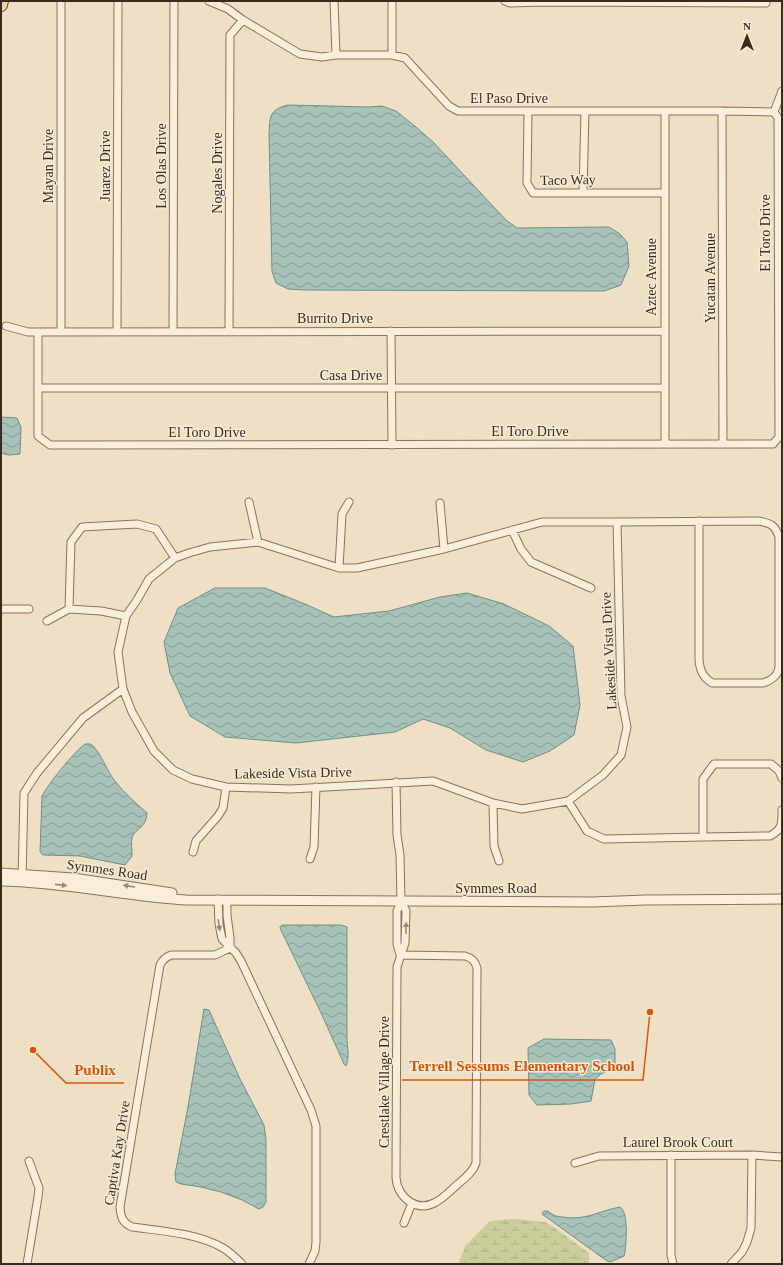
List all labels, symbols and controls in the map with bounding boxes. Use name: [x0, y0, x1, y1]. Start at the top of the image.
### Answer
north arrow: [727, 16, 767, 56]
text: N: [743, 20, 751, 32]
street label: El Paso Drive: [470, 91, 548, 106]
street label: Los Olas Drive: [154, 123, 169, 209]
street label: Mayan Drive: [41, 129, 56, 203]
street label: Juarez Drive: [98, 130, 113, 202]
street label: Nogales Drive: [210, 132, 225, 214]
street label: Taco Way: [540, 172, 596, 188]
street label: El Toro Drive: [758, 194, 773, 272]
street label: Yucatan Avenue: [703, 233, 718, 323]
street label: Aztec Avenue: [644, 238, 659, 316]
street label: Burrito Drive: [297, 311, 373, 326]
street label: Casa Drive: [320, 368, 382, 383]
street label: El Toro Drive: [491, 424, 569, 439]
street label: El Toro Drive: [168, 425, 246, 440]
street label: Lakeside Vista Drive: [598, 592, 620, 710]
street label: Lakeside Vista Drive: [234, 764, 352, 782]
street label: Symmes Road: [66, 857, 148, 883]
street label: Symmes Road: [455, 881, 537, 896]
one-way arrow: [55, 882, 67, 889]
one-way arrow: [123, 883, 135, 889]
one-way arrow: [216, 919, 222, 931]
one-way arrow: [402, 922, 409, 934]
street label: Crestlake Village Drive: [377, 1016, 392, 1148]
callout: Terrell Sessums Elementary School: [402, 1053, 643, 1080]
callout: Publix: [66, 1056, 124, 1083]
text: Terrell Sessums Elementary School: [409, 1058, 635, 1074]
text: Publix: [74, 1062, 116, 1078]
street label: Captiva Kay Drive: [101, 1100, 133, 1206]
street label: Laurel Brook Court: [623, 1135, 733, 1150]

